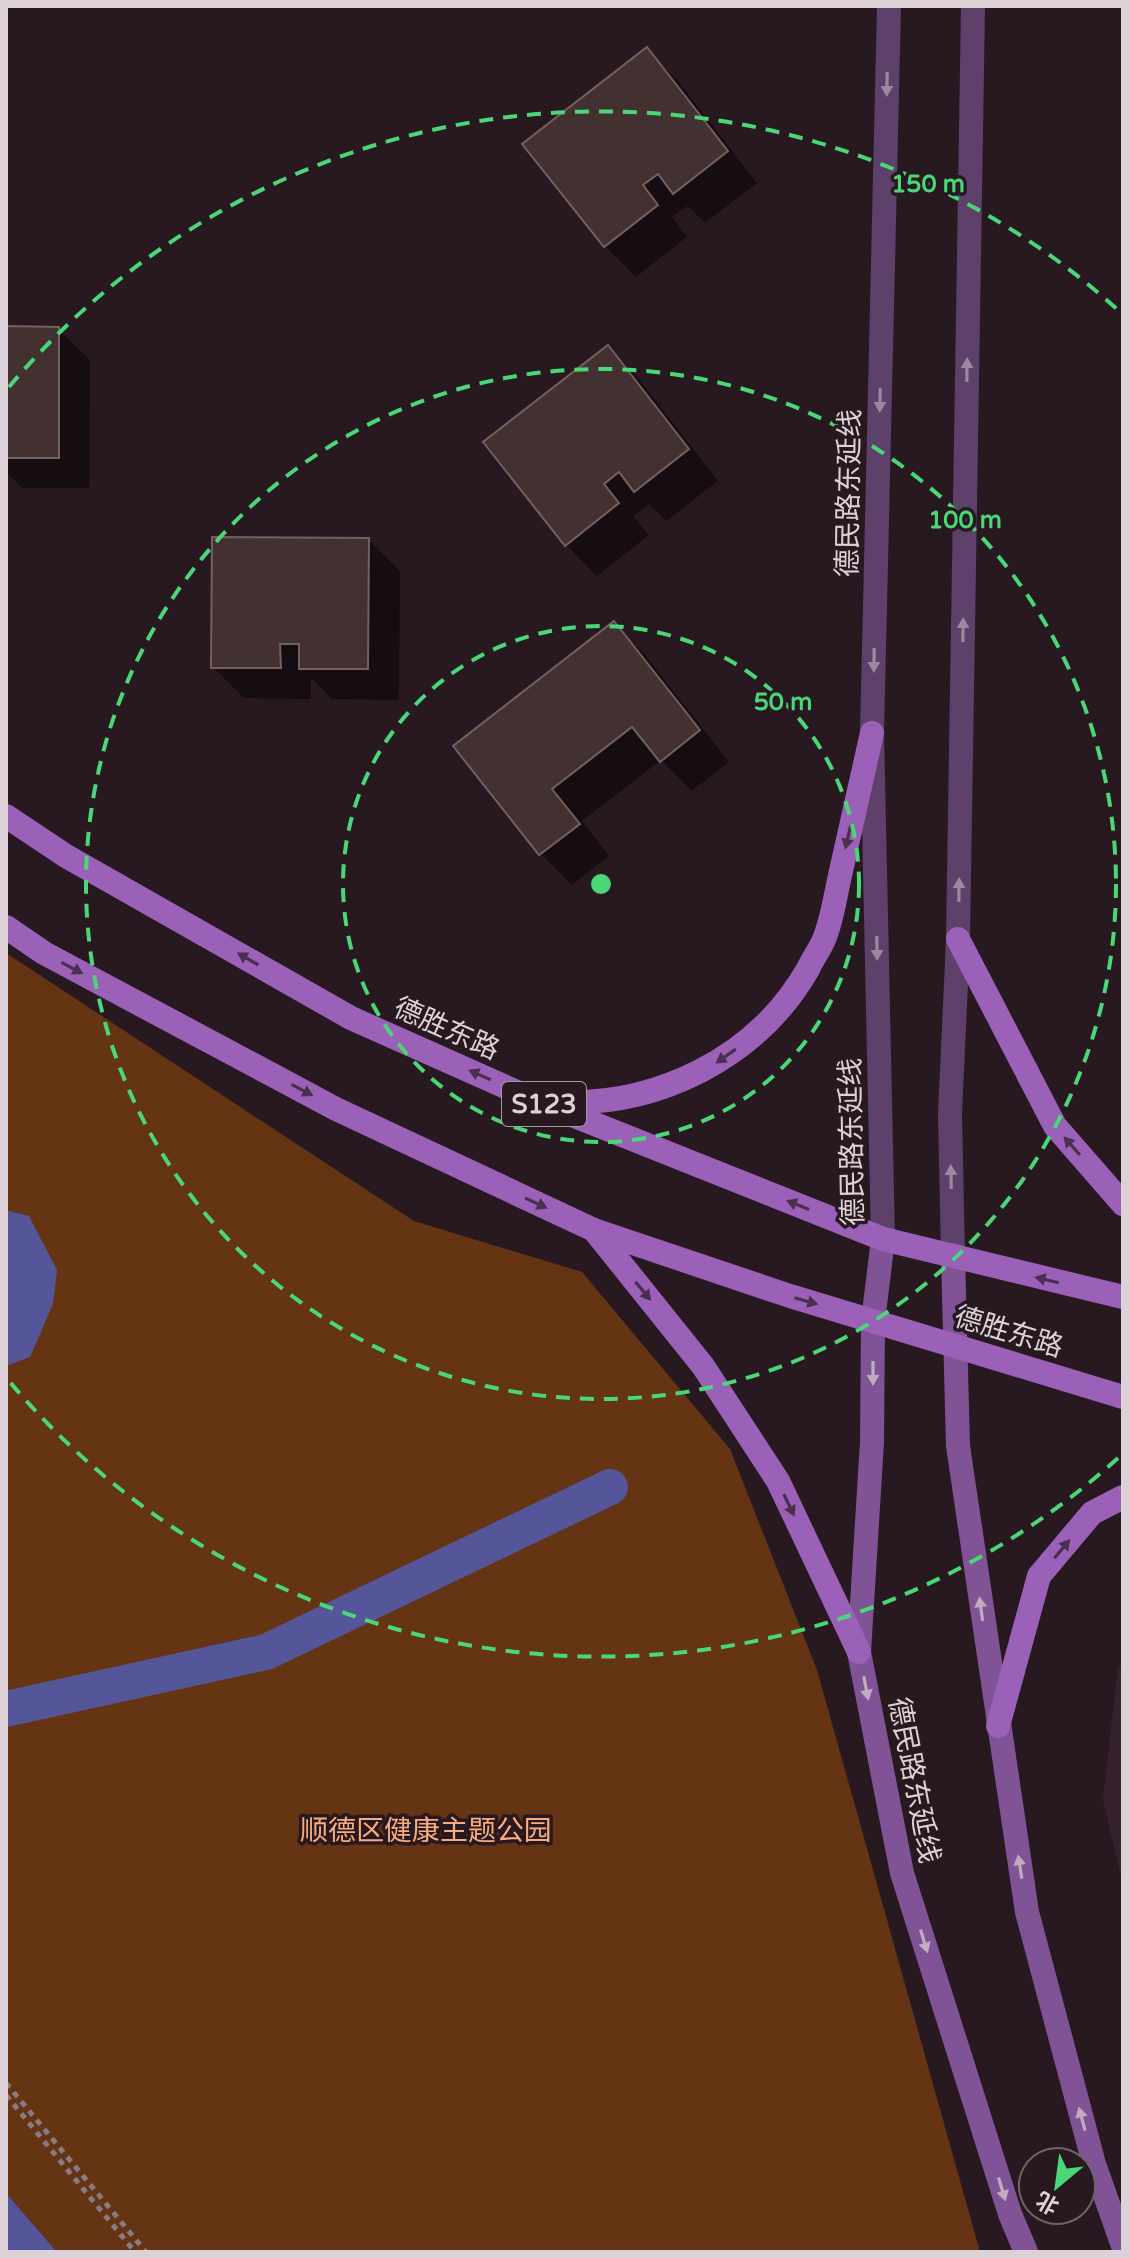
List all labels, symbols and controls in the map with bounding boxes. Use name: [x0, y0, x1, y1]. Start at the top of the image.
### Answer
one-way arrow: [881, 72, 894, 97]
text: 150 m: [891, 170, 965, 199]
one-way arrow: [961, 357, 974, 382]
one-way arrow: [874, 388, 886, 413]
street label: 德民路东延线: [831, 409, 867, 577]
text: 100 m: [928, 506, 1002, 535]
one-way arrow: [957, 617, 969, 642]
one-way arrow: [868, 648, 880, 673]
text: 50 m: [754, 688, 812, 717]
one-way arrow: [842, 824, 854, 849]
centre of rings: [587, 870, 615, 898]
one-way arrow: [953, 877, 965, 902]
one-way arrow: [871, 936, 883, 961]
one-way arrow: [237, 952, 259, 966]
one-way arrow: [61, 961, 84, 974]
street label: 德胜东路: [389, 991, 505, 1067]
one-way arrow: [715, 1048, 736, 1063]
street label: 德民路东延线: [834, 1058, 870, 1226]
one-way arrow: [468, 1069, 492, 1082]
road number: S123: [502, 1082, 586, 1126]
one-way arrow: [290, 1084, 313, 1097]
one-way arrow: [1064, 1136, 1081, 1156]
one-way arrow: [945, 1164, 957, 1189]
one-way arrow: [524, 1196, 548, 1210]
one-way arrow: [786, 1198, 810, 1211]
one-way arrow: [1034, 1273, 1059, 1286]
one-way arrow: [634, 1281, 651, 1301]
one-way arrow: [795, 1295, 819, 1308]
street label: 德胜东路: [950, 1299, 1067, 1365]
one-way arrow: [866, 1361, 879, 1386]
one-way arrow: [782, 1493, 796, 1517]
one-way arrow: [1053, 1540, 1070, 1560]
one-way arrow: [974, 1597, 987, 1622]
one-way arrow: [861, 1675, 873, 1700]
street label: 德民路东延线: [881, 1694, 947, 1866]
park label: 顺德区健康主题公园: [300, 1814, 552, 1848]
one-way arrow: [1013, 1854, 1026, 1879]
one-way arrow: [918, 1929, 931, 1953]
one-way arrow: [1076, 2106, 1088, 2131]
north arrow: [1017, 2146, 1097, 2226]
one-way arrow: [996, 2177, 1009, 2201]
text: 北: [1032, 2186, 1064, 2219]

